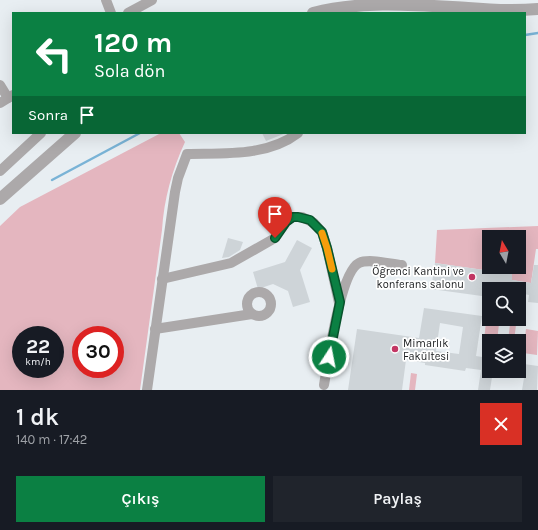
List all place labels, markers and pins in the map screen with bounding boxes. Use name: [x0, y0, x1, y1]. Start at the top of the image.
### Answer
pin: [258, 197, 292, 238]
place label: Öğrenci Kantini ve konferans salonu: [372, 264, 464, 291]
marker: Öğrenci Kantini ve konferans salonu: [467, 272, 477, 282]
place label: Mimarlık Fakültesi: [403, 337, 449, 363]
marker: Mimarlık Fakültesi: [390, 344, 400, 354]

